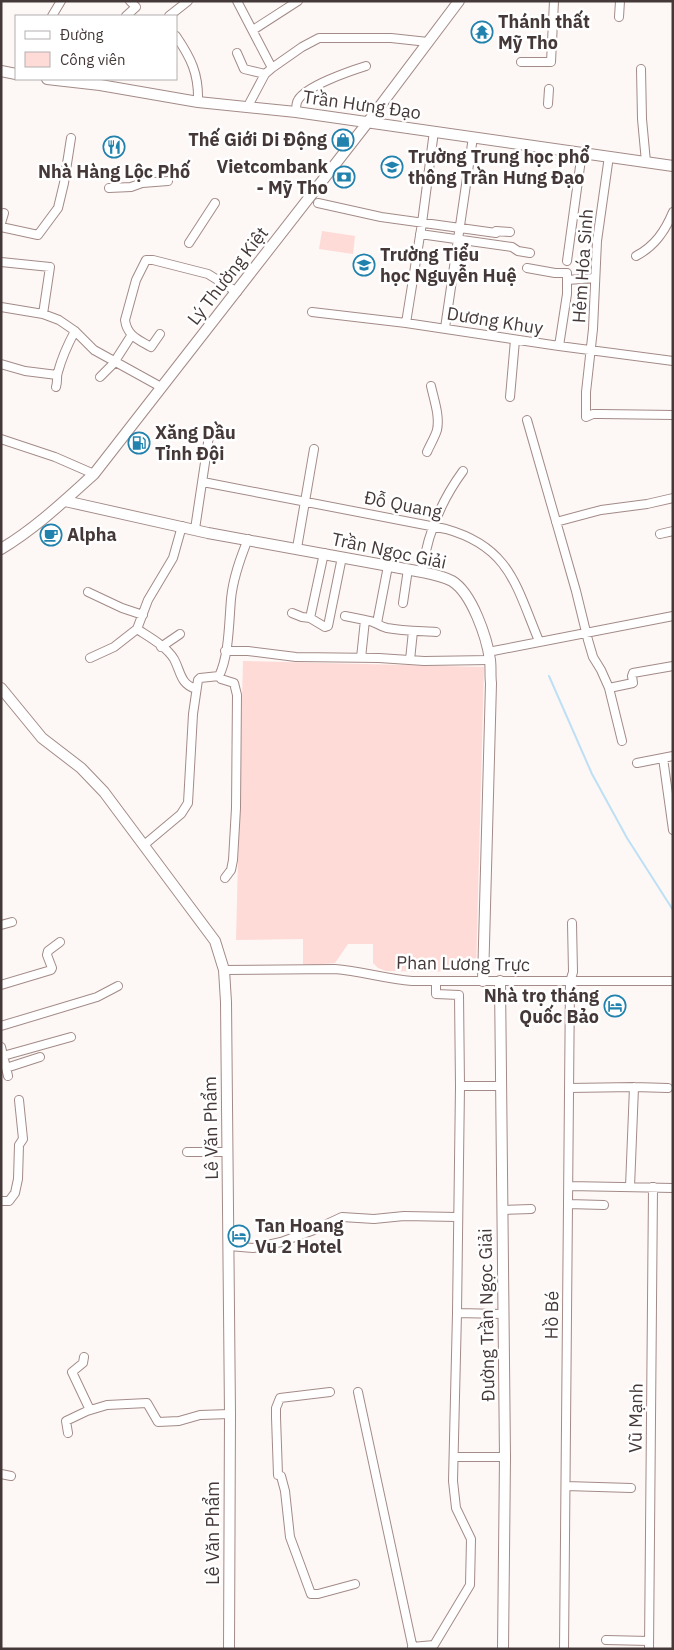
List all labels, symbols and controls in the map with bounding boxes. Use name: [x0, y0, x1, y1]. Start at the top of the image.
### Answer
place label: Thánh thất Mỹ Tho: [498, 10, 590, 54]
legend: [15, 15, 178, 80]
temple icon: Thánh thất Mỹ Tho: [470, 20, 494, 44]
text: Đường: [60, 25, 104, 44]
text: Công viên: [60, 50, 126, 69]
street label: Trần Hưng Đạo: [302, 85, 423, 124]
place label: Thế Giới Di Động: [188, 127, 327, 151]
shop icon: Thế Giới Di Động: [331, 128, 355, 152]
restaurant icon: Nhà Hàng Lộc Phố: [102, 135, 126, 159]
place label: Trường Trung học phổ thông Trần Hưng Đạo: [408, 145, 590, 189]
place label: Vietcombank - Mỹ Tho: [216, 155, 329, 199]
school or university icon: Trường Trung học phổ thông Trần Hưng Đạo: [380, 155, 404, 179]
place label: Nhà Hàng Lộc Phố: [38, 159, 191, 183]
bank icon: Vietcombank - Mỹ Tho: [332, 165, 356, 189]
street label: Hẻm Hóa Sinh: [567, 208, 598, 324]
street label: Lý Thường Kiệt: [182, 222, 273, 329]
place label: Trường Tiểu học Nguyễn Huệ: [380, 243, 517, 287]
school or university icon: Trường Tiểu học Nguyễn Huệ: [352, 253, 376, 277]
street label: Dương Khuy: [445, 302, 545, 339]
place label: Xăng Dầu Tỉnh Đội: [155, 421, 236, 465]
fuel station icon: Xăng Dầu Tỉnh Đội: [127, 431, 151, 455]
street label: Đỗ Quang: [362, 486, 444, 523]
cafe icon: Alpha: [39, 523, 63, 547]
place label: Alpha: [67, 523, 117, 546]
street label: Trần Ngọc Giải: [330, 527, 449, 574]
street label: Phan Lương Trực: [396, 951, 530, 976]
place label: Nhà trọ tháng Quốc Bảo: [484, 984, 599, 1028]
hotel icon: Nhà trọ tháng Quốc Bảo: [603, 994, 627, 1018]
street label: Lê Văn Phẩm: [198, 1076, 223, 1180]
place label: Tan Hoang Vu 2 Hotel: [255, 1214, 344, 1258]
hotel icon: Tan Hoang Vu 2 Hotel: [227, 1224, 251, 1248]
street label: Đường Trần Ngọc Giải: [473, 1228, 500, 1402]
street label: Hồ Bé: [540, 1290, 563, 1340]
street label: Vũ Mạnh: [623, 1383, 648, 1453]
street label: Lê Văn Phẩm: [201, 1481, 224, 1585]

